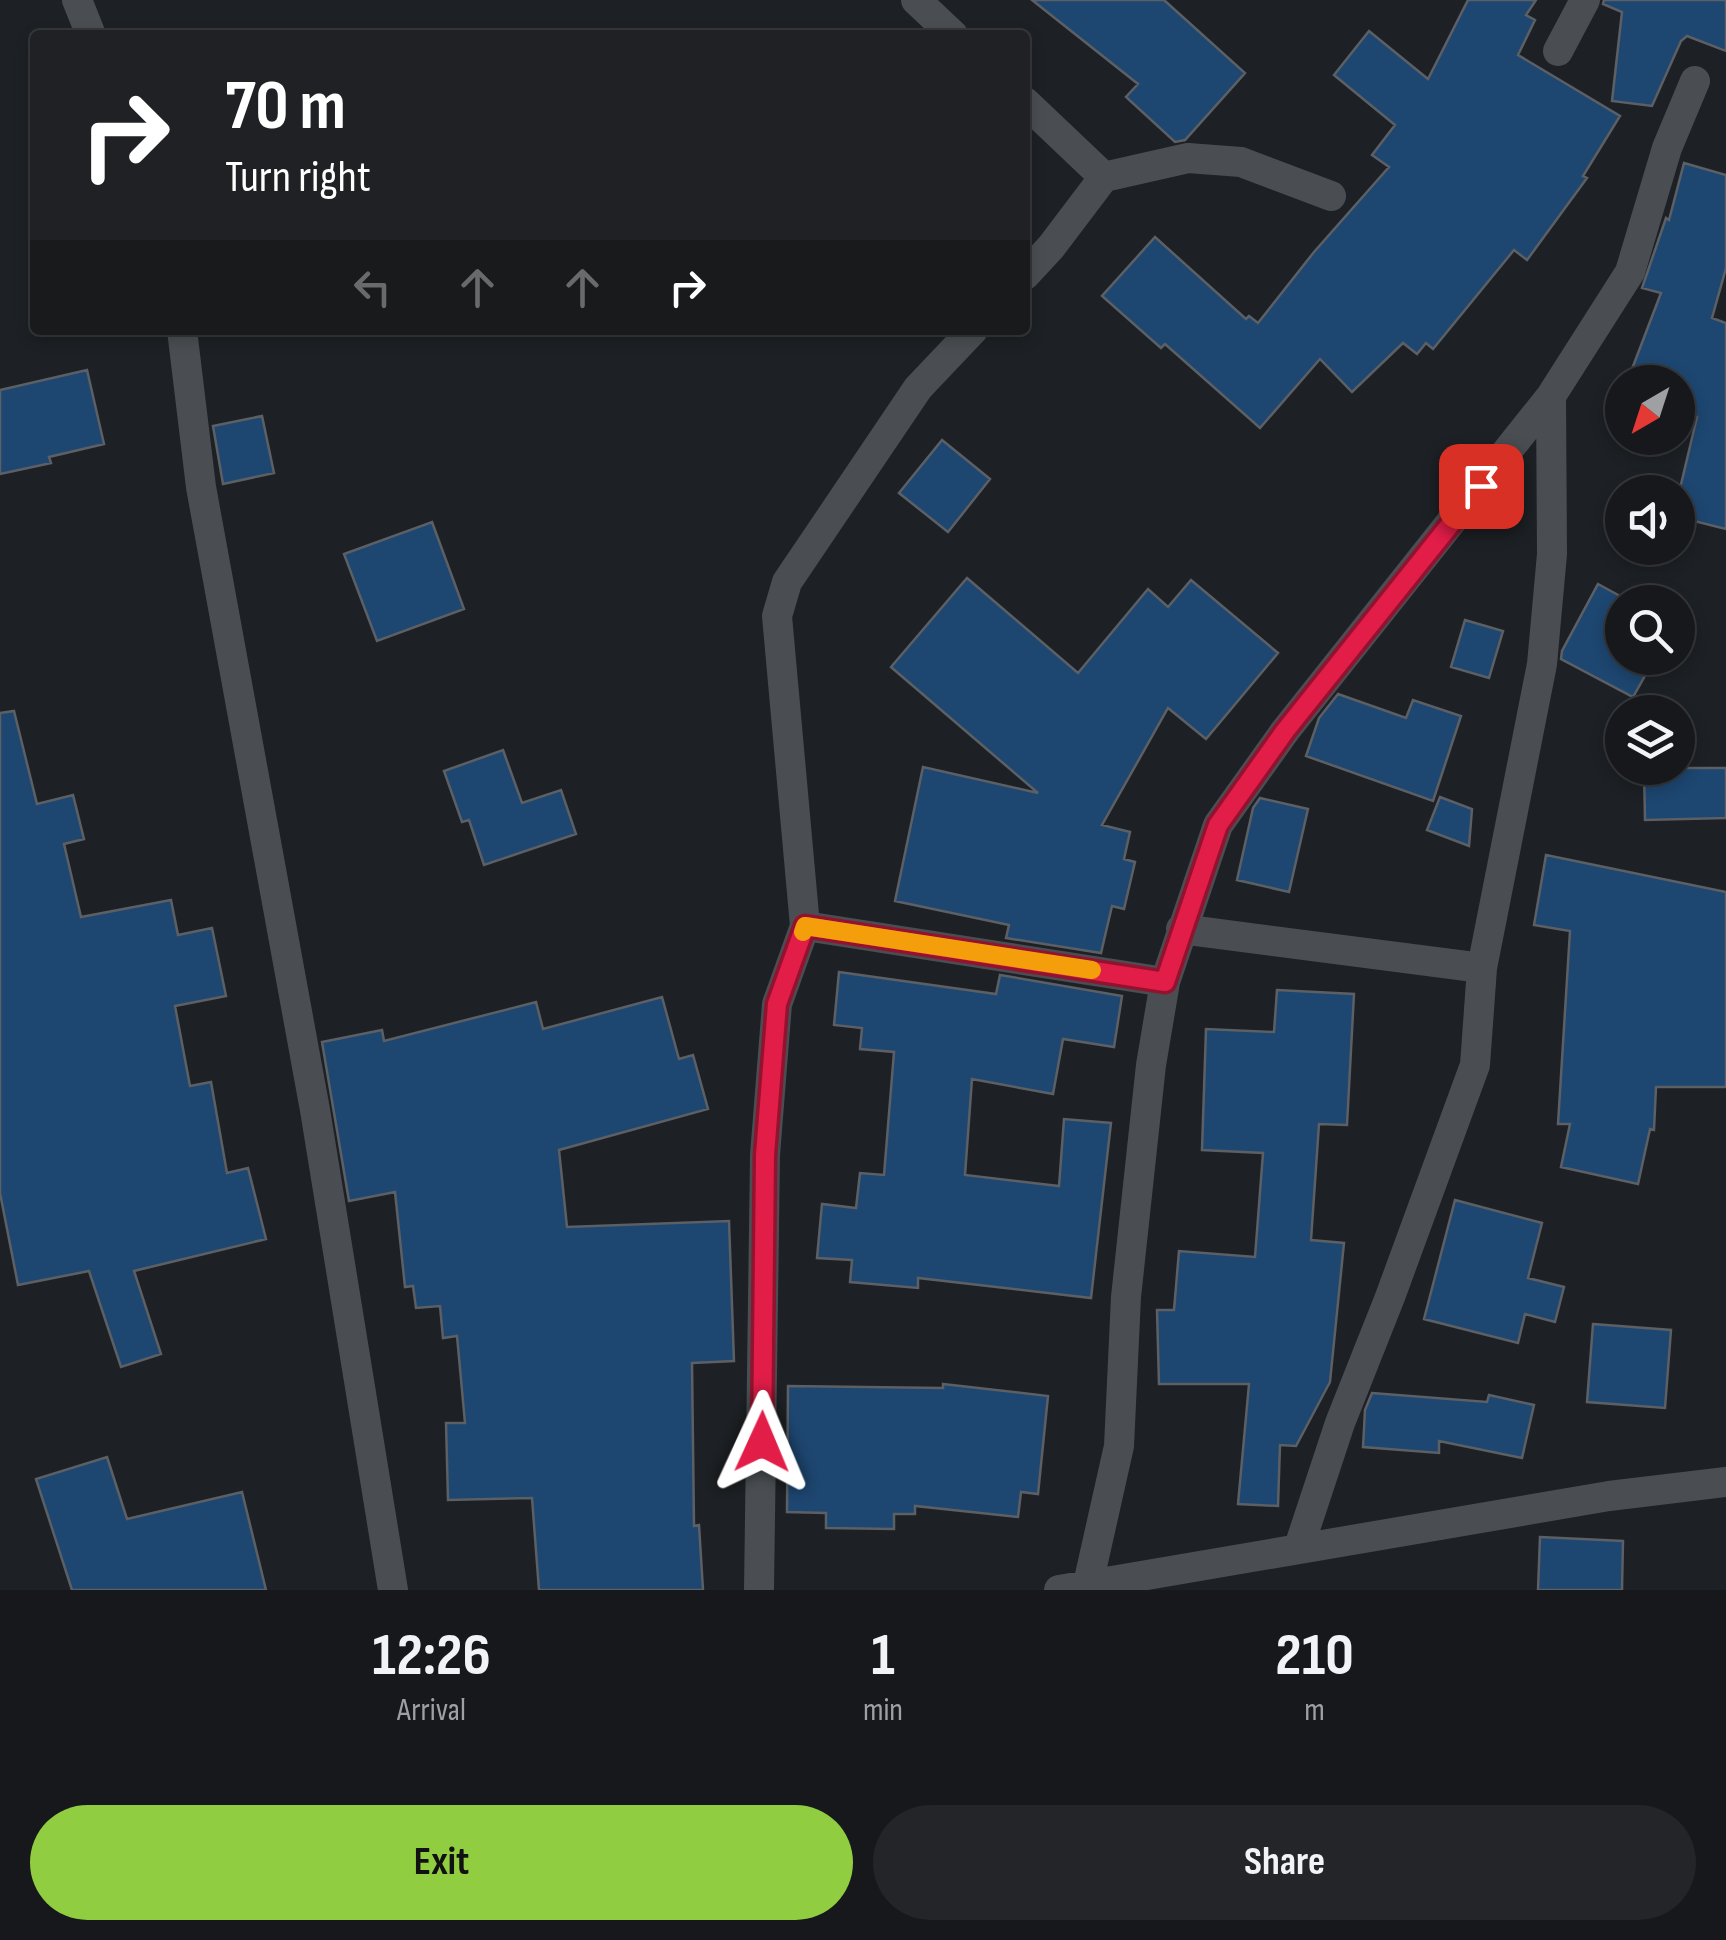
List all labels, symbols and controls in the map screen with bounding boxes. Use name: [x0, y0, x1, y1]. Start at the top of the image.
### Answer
text: 70 m: [225, 65, 346, 149]
icon: right: [60, 70, 190, 200]
text: Turn right: [225, 150, 371, 205]
icon: left: [345, 260, 400, 315]
icon: ahead: [450, 260, 505, 315]
icon: ahead: [555, 260, 610, 315]
icon: right: [660, 260, 715, 315]
north arrow: [1605, 365, 1695, 455]
map controls: [1605, 365, 1695, 785]
pin: [1439, 444, 1524, 529]
icon: arrive: [1454, 459, 1509, 514]
button: sound: [1605, 475, 1695, 565]
button: search: [1605, 585, 1695, 675]
button: layers: [1605, 695, 1695, 785]
position arrow: [710, 1390, 814, 1494]
text: 12:26: [372, 1620, 491, 1692]
text: 1: [871, 1620, 895, 1692]
text: 210: [1275, 1620, 1354, 1692]
text: Arrival: [397, 1691, 466, 1730]
text: min: [863, 1691, 903, 1730]
text: m: [1304, 1691, 1325, 1730]
button: Exit: [30, 1805, 853, 1920]
button: Share: [873, 1805, 1696, 1920]

